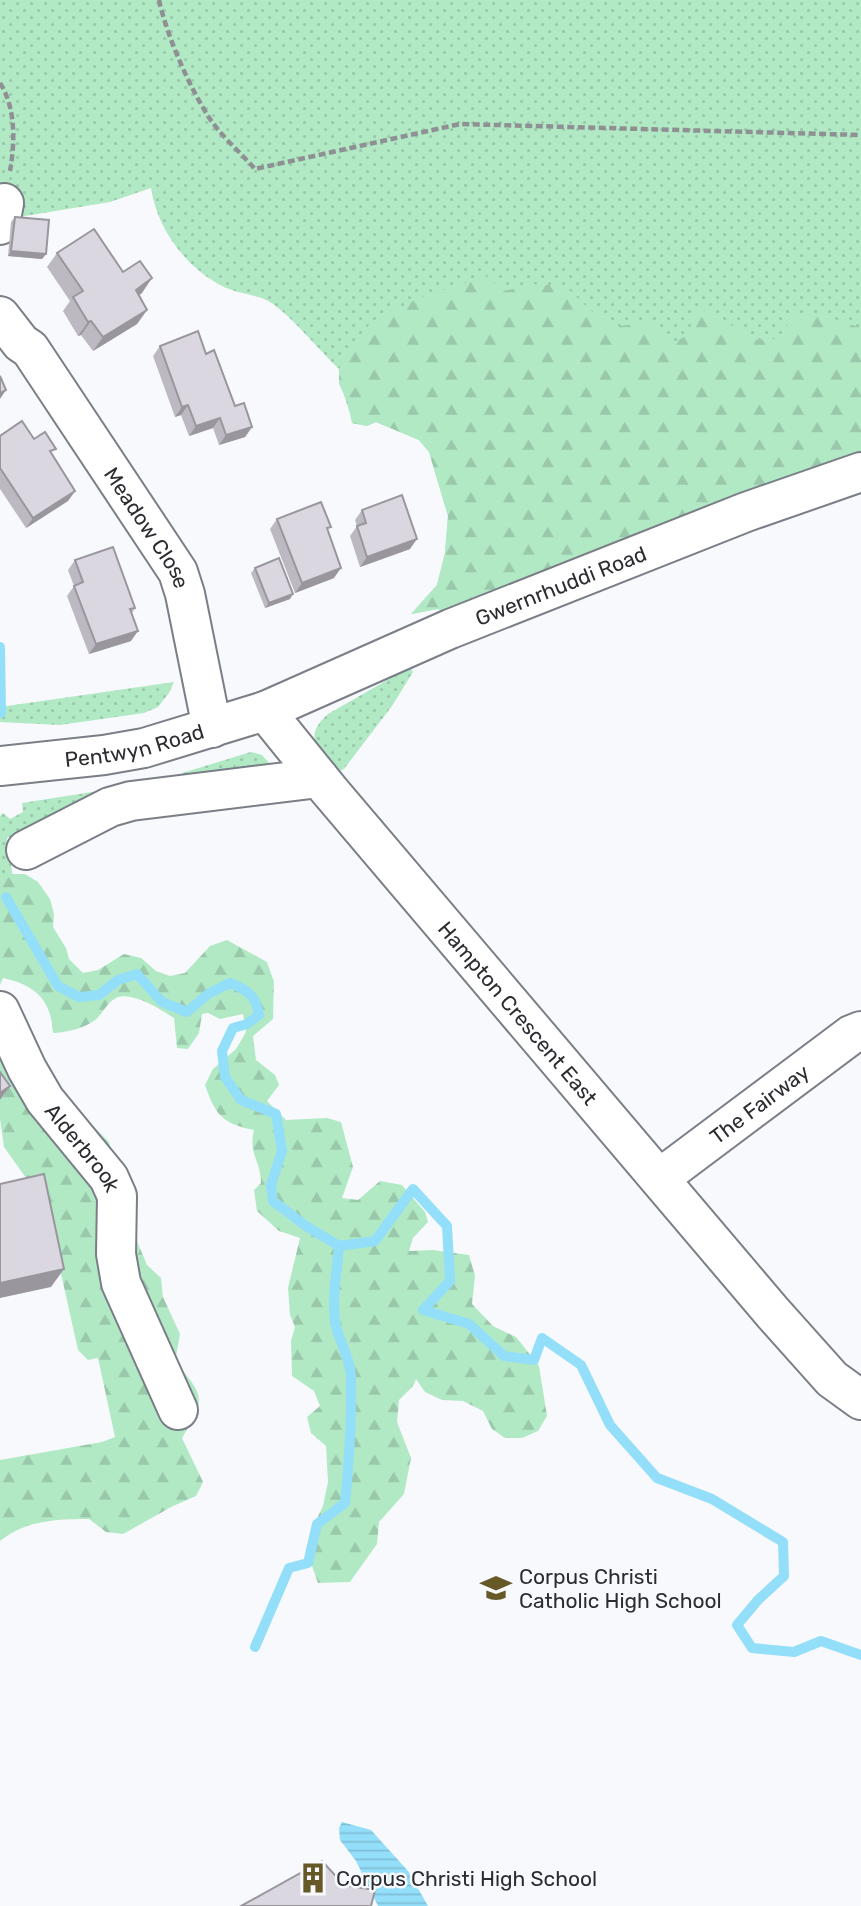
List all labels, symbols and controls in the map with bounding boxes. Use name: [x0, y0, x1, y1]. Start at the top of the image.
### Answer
street label: Meadow Close: [99, 462, 195, 591]
street label: Gwernrhuddi Road: [471, 540, 650, 630]
street label: Pentwyn Road: [63, 718, 207, 772]
street label: Hampton Crescent East: [433, 916, 603, 1110]
street label: The Fairway: [705, 1058, 814, 1149]
street label: Alderbrook: [40, 1098, 126, 1196]
place label: Corpus Christi Catholic High School: [519, 1564, 722, 1613]
school or university icon: Corpus Christi Catholic High School: [479, 1571, 513, 1605]
building icon: Corpus Christi High School: [296, 1861, 330, 1895]
place label: Corpus Christi High School: [336, 1866, 597, 1891]

